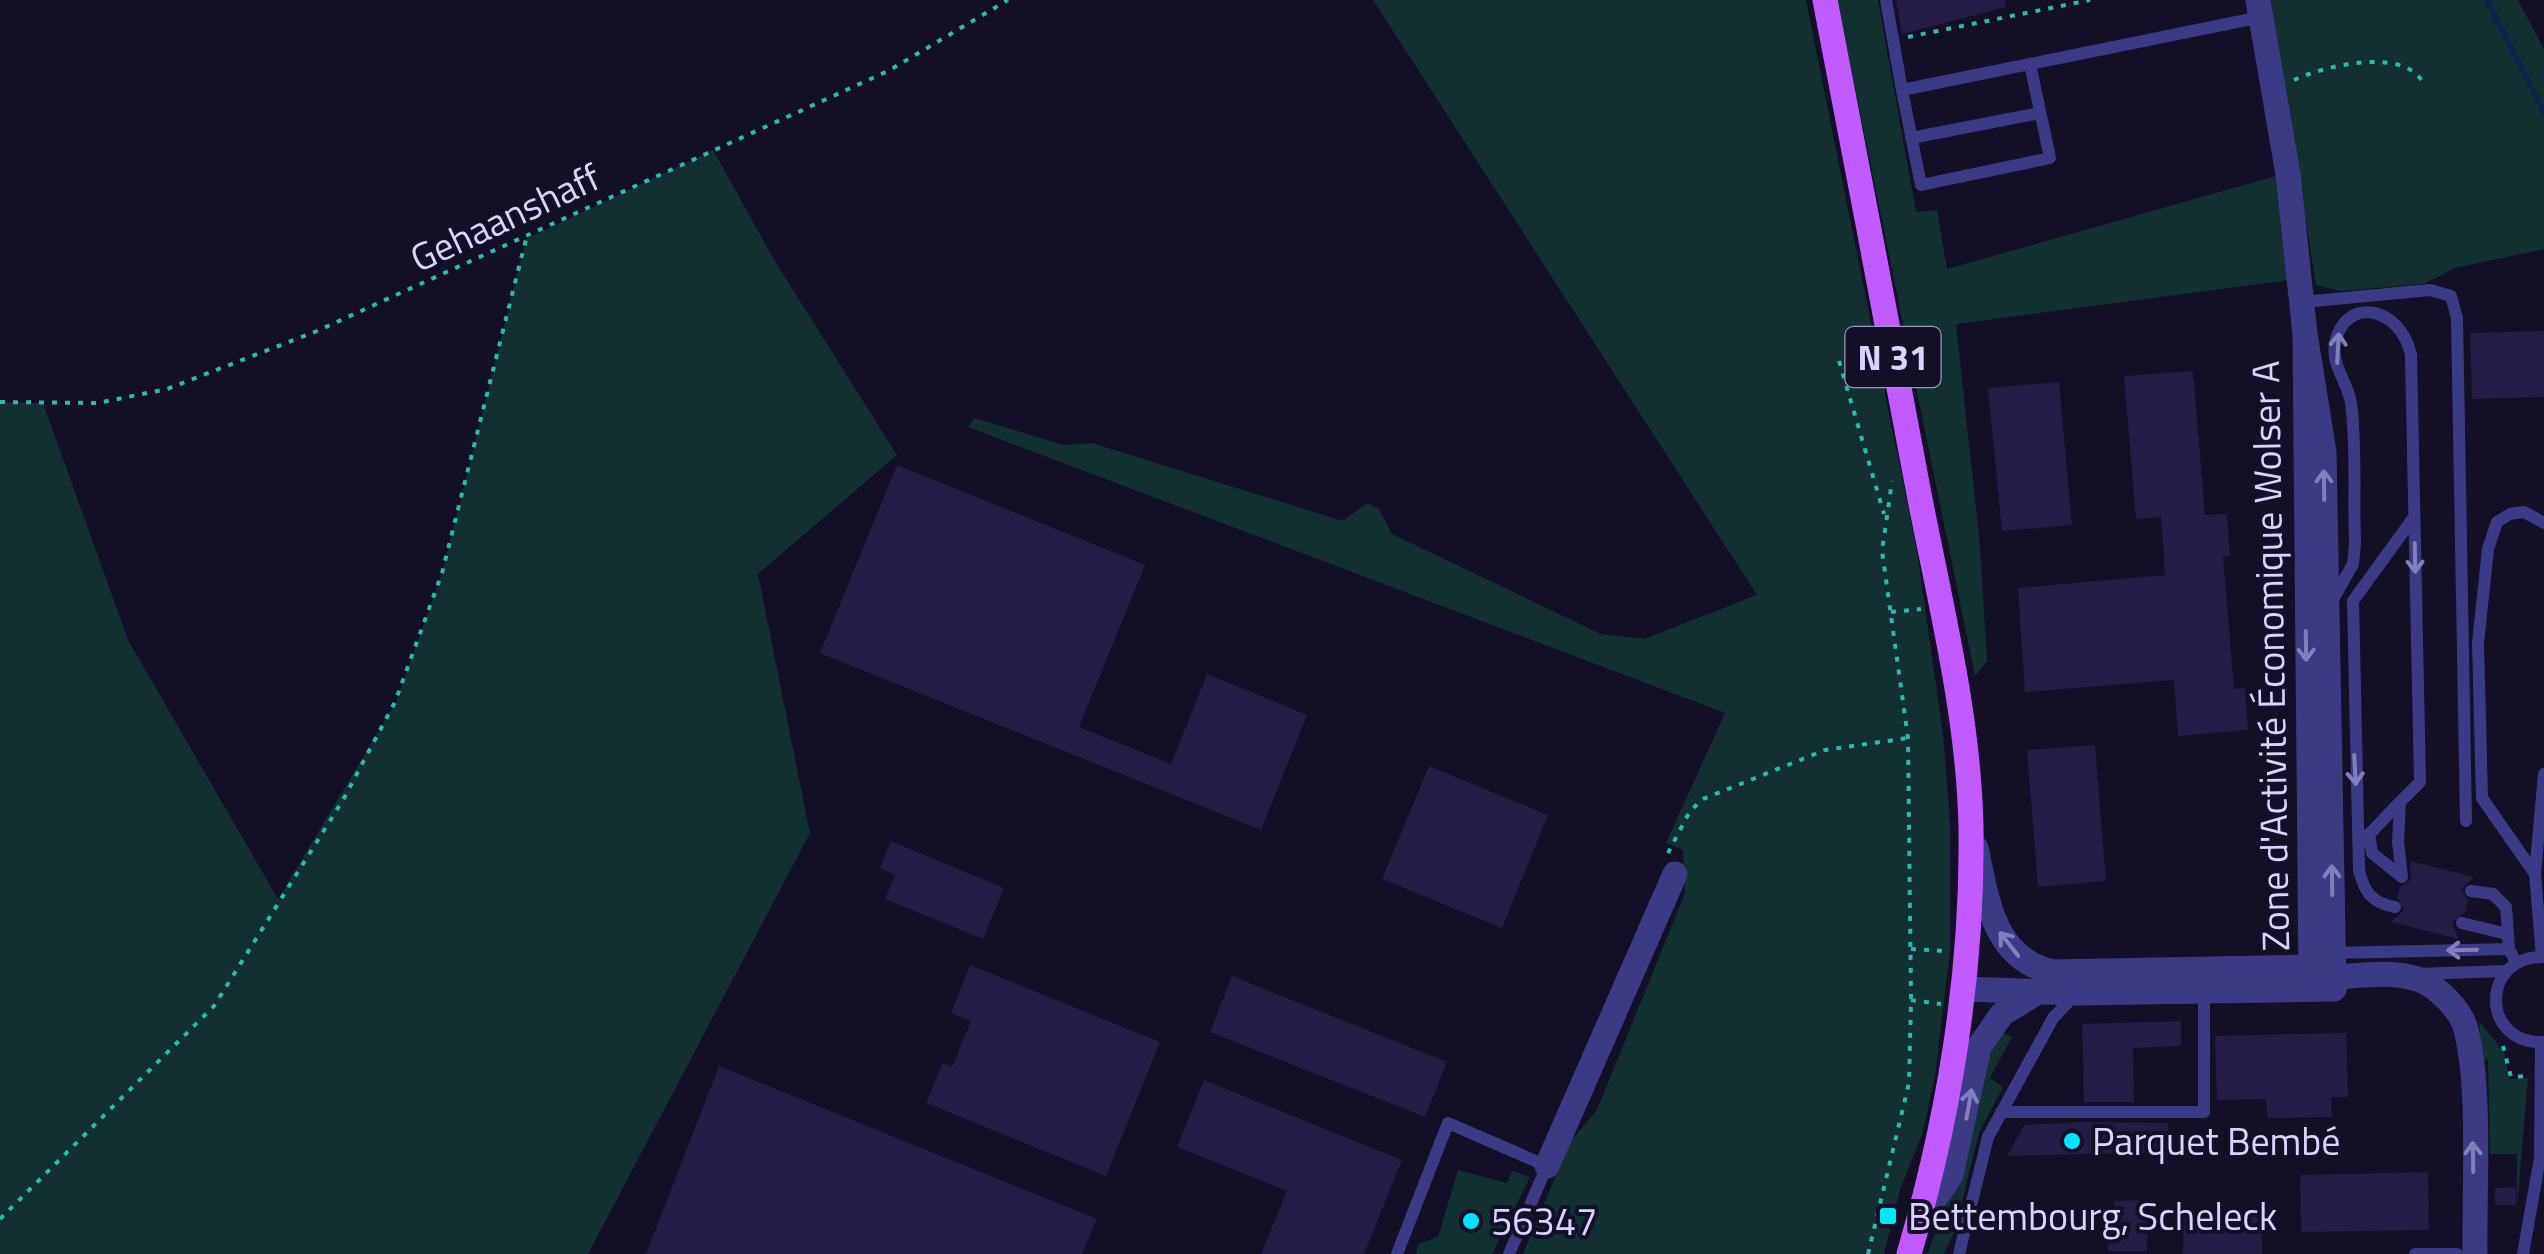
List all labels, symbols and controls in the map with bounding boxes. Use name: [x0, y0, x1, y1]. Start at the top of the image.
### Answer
street label: Gehaanshaff: [400, 147, 610, 286]
road number: N 31: [1846, 327, 1940, 387]
one-way arrow: [2329, 332, 2348, 365]
street label: Zone d'Activité Économique Wolser A: [2236, 360, 2304, 952]
one-way arrow: [2315, 469, 2334, 501]
one-way arrow: [2405, 542, 2424, 574]
one-way arrow: [2296, 630, 2316, 662]
one-way arrow: [2346, 753, 2365, 785]
one-way arrow: [2322, 864, 2341, 896]
one-way arrow: [1999, 931, 2020, 958]
one-way arrow: [2446, 940, 2478, 960]
one-way arrow: [1960, 1088, 1979, 1121]
place label: Parquet Bembé: [2092, 1112, 2341, 1170]
marker: Parquet Bembé: [2061, 1130, 2083, 1152]
one-way arrow: [2464, 1141, 2482, 1174]
place label: Bettembourg, Scheleck: [1908, 1187, 2277, 1245]
place label: 56347: [1491, 1192, 1597, 1250]
marker: Bettembourg, Scheleck: [1877, 1205, 1899, 1227]
marker: 56347: [1460, 1210, 1482, 1232]

